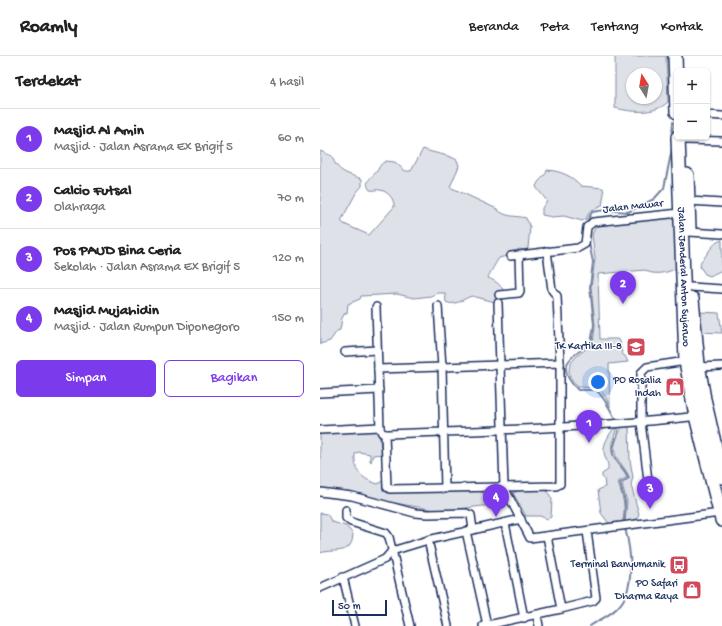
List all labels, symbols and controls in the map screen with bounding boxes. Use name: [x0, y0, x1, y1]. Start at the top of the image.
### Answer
text: Roamly: [20, 16, 77, 39]
text: Beranda: [469, 19, 519, 36]
text: Peta: [541, 19, 569, 36]
text: Tentang: [591, 19, 639, 36]
text: Kontak: [661, 19, 702, 36]
north arrow: [626, 68, 662, 104]
map controls: [674, 68, 710, 140]
button: +: [674, 68, 710, 104]
text: Terdekat: [16, 72, 80, 92]
text: 4 hasil: [270, 75, 304, 90]
button: −: [674, 104, 710, 140]
text: Masjid Al Amin: [54, 122, 144, 140]
text: 1: [26, 131, 32, 146]
text: 60 m: [278, 131, 304, 146]
text: Masjid · Jalan Asrama Ex Brigif 5: [54, 140, 233, 155]
text: Calcio Futsal: [54, 182, 131, 200]
text: 2: [26, 191, 32, 206]
text: 70 m: [278, 191, 304, 206]
street label: Jalan Mawar: [602, 198, 665, 216]
text: Olahraga: [54, 200, 105, 215]
street label: Jalan Jenderal Anton Sujarwo: [675, 207, 691, 347]
text: Pos PAUD Bina Ceria: [54, 242, 181, 260]
text: 3: [26, 251, 32, 266]
text: 120 m: [273, 251, 304, 266]
text: Sekolah · Jalan Asrama Ex Brigif 5: [54, 260, 240, 275]
pin: 2: [610, 271, 636, 304]
text: Masjid Mujahidin: [54, 302, 159, 320]
text: 4: [26, 311, 32, 326]
text: 150 m: [272, 311, 304, 326]
text: Masjid · Jalan Rumpun Diponegoro: [54, 320, 240, 335]
school or university icon: TK Kartika III-8: [625, 336, 647, 358]
place label: TK Kartika III-8: [554, 341, 622, 353]
button: Simpan: [16, 360, 156, 397]
button: Bagikan: [164, 360, 304, 397]
your location: [588, 372, 608, 392]
place label: PO Rosalia Indah: [612, 375, 662, 400]
shop icon: PO Rosalia Indah: [664, 376, 686, 398]
pin: 1: [576, 410, 602, 443]
pin: 3: [637, 476, 663, 509]
pin: 4: [483, 484, 509, 517]
bus stop icon: Terminal Banyumanik: [668, 554, 690, 576]
place label: Terminal Banyumanik: [570, 559, 666, 571]
place label: PO Safari Dharma Raya: [614, 577, 679, 603]
shop icon: PO Safari Dharma Raya: [681, 579, 703, 601]
scale bar: [332, 598, 387, 617]
text: 50 m: [338, 601, 360, 613]

